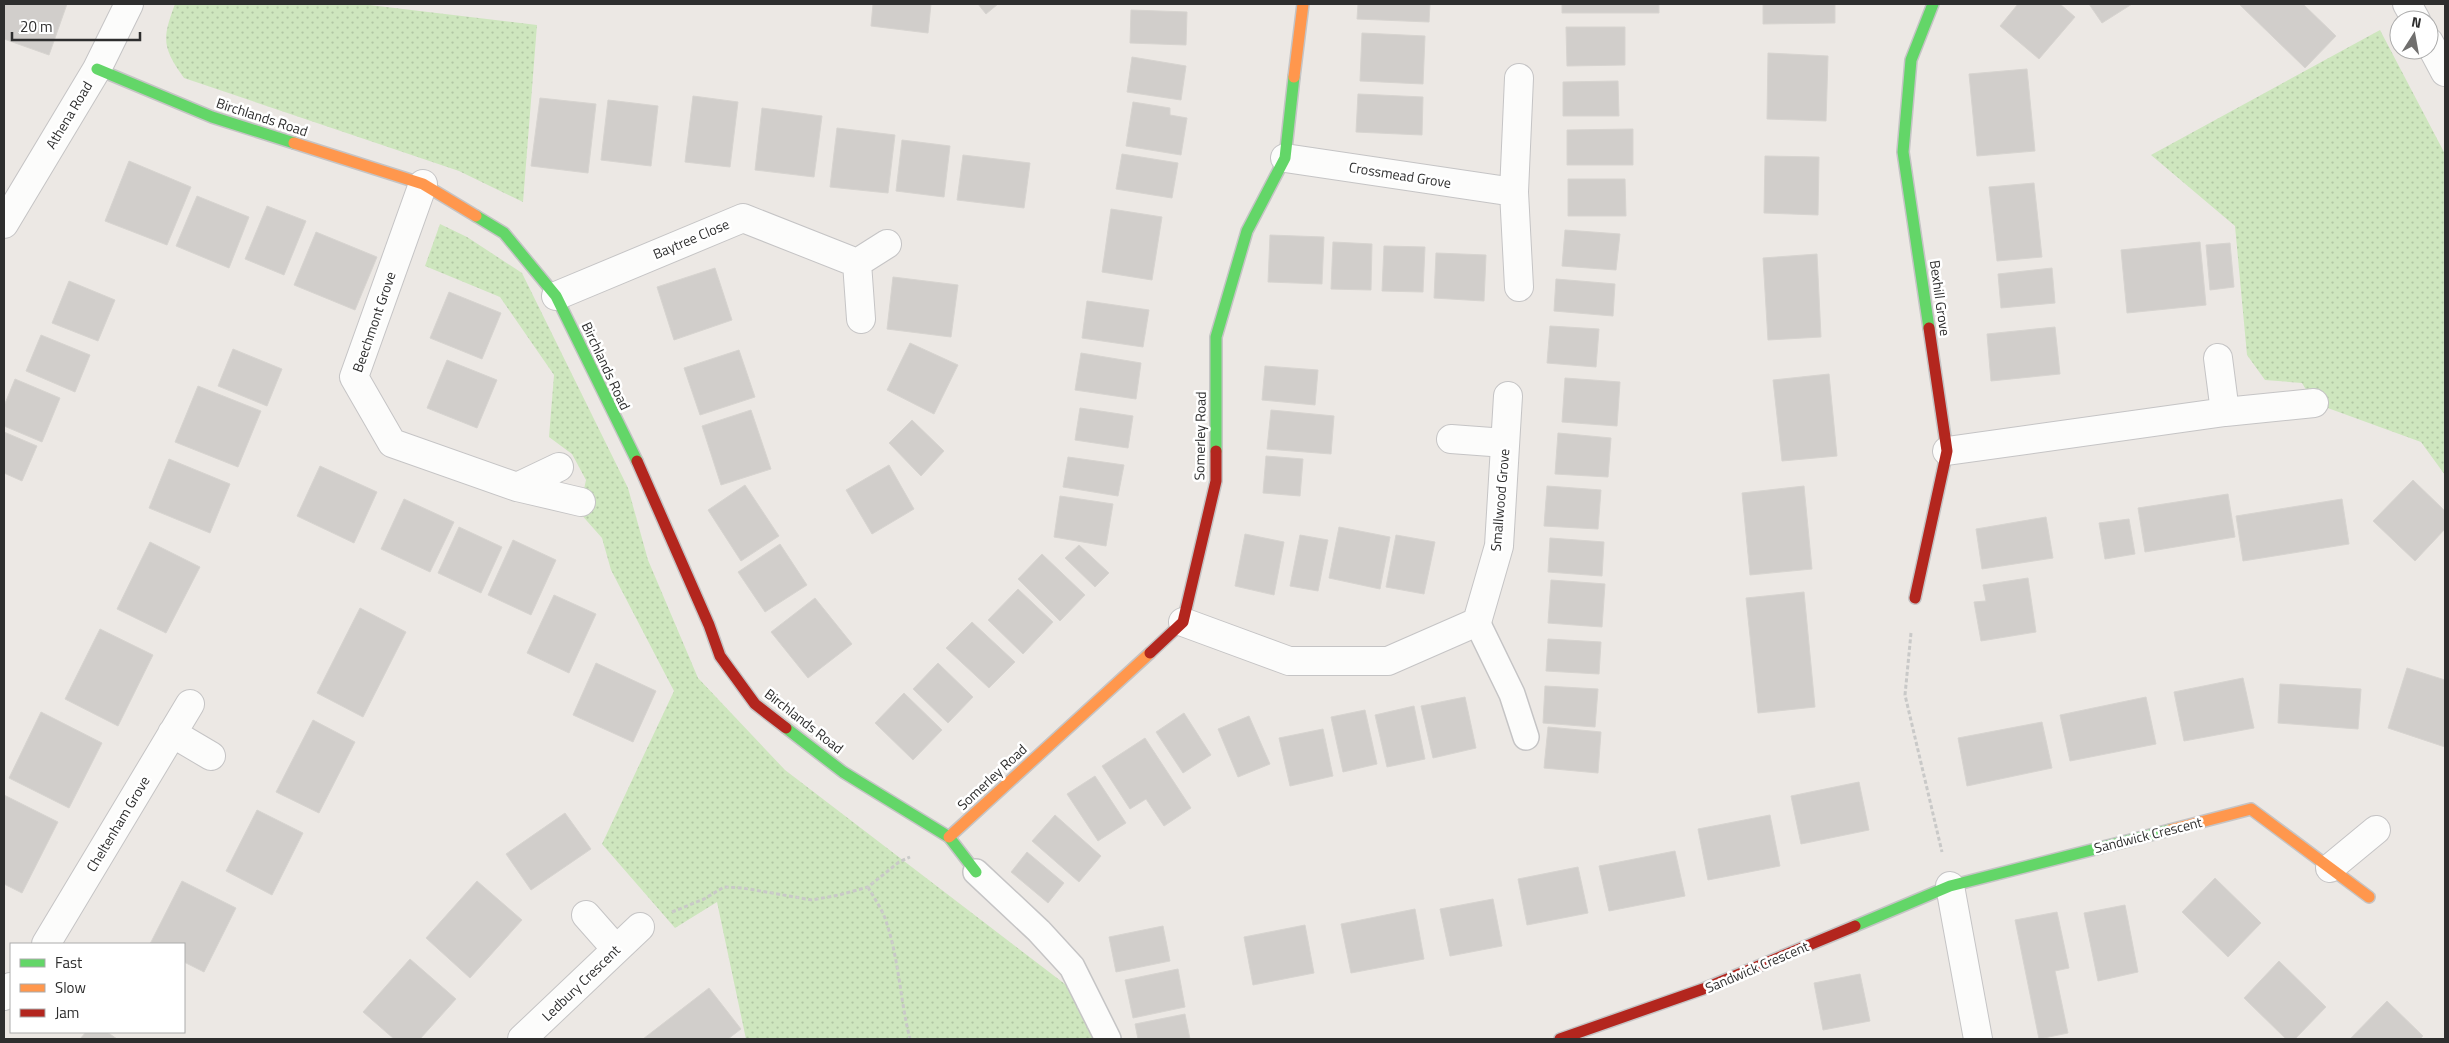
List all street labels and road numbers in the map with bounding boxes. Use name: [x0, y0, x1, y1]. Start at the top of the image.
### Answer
street label: Athena Road: [40, 77, 97, 153]
street label: Birchlands Road: [214, 92, 311, 141]
street label: Crossmead Grove: [1347, 156, 1453, 193]
street label: Baytree Close: [649, 213, 732, 264]
street label: Bexhill Grove: [1925, 259, 1956, 337]
street label: Beechmont Grove: [346, 269, 401, 375]
street label: Birchlands Road: [577, 318, 636, 413]
street label: Somerley Road: [1188, 391, 1211, 481]
street label: Smallwood Grove: [1485, 448, 1514, 552]
street label: Birchlands Road: [760, 683, 848, 758]
street label: Somerley Road: [952, 739, 1031, 815]
street label: Cheltenham Grove: [81, 772, 155, 876]
street label: Sandwick Crescent: [2092, 811, 2204, 858]
street label: Sandwick Crescent: [1702, 935, 1812, 998]
street label: Ledbury Crescent: [537, 940, 625, 1026]

